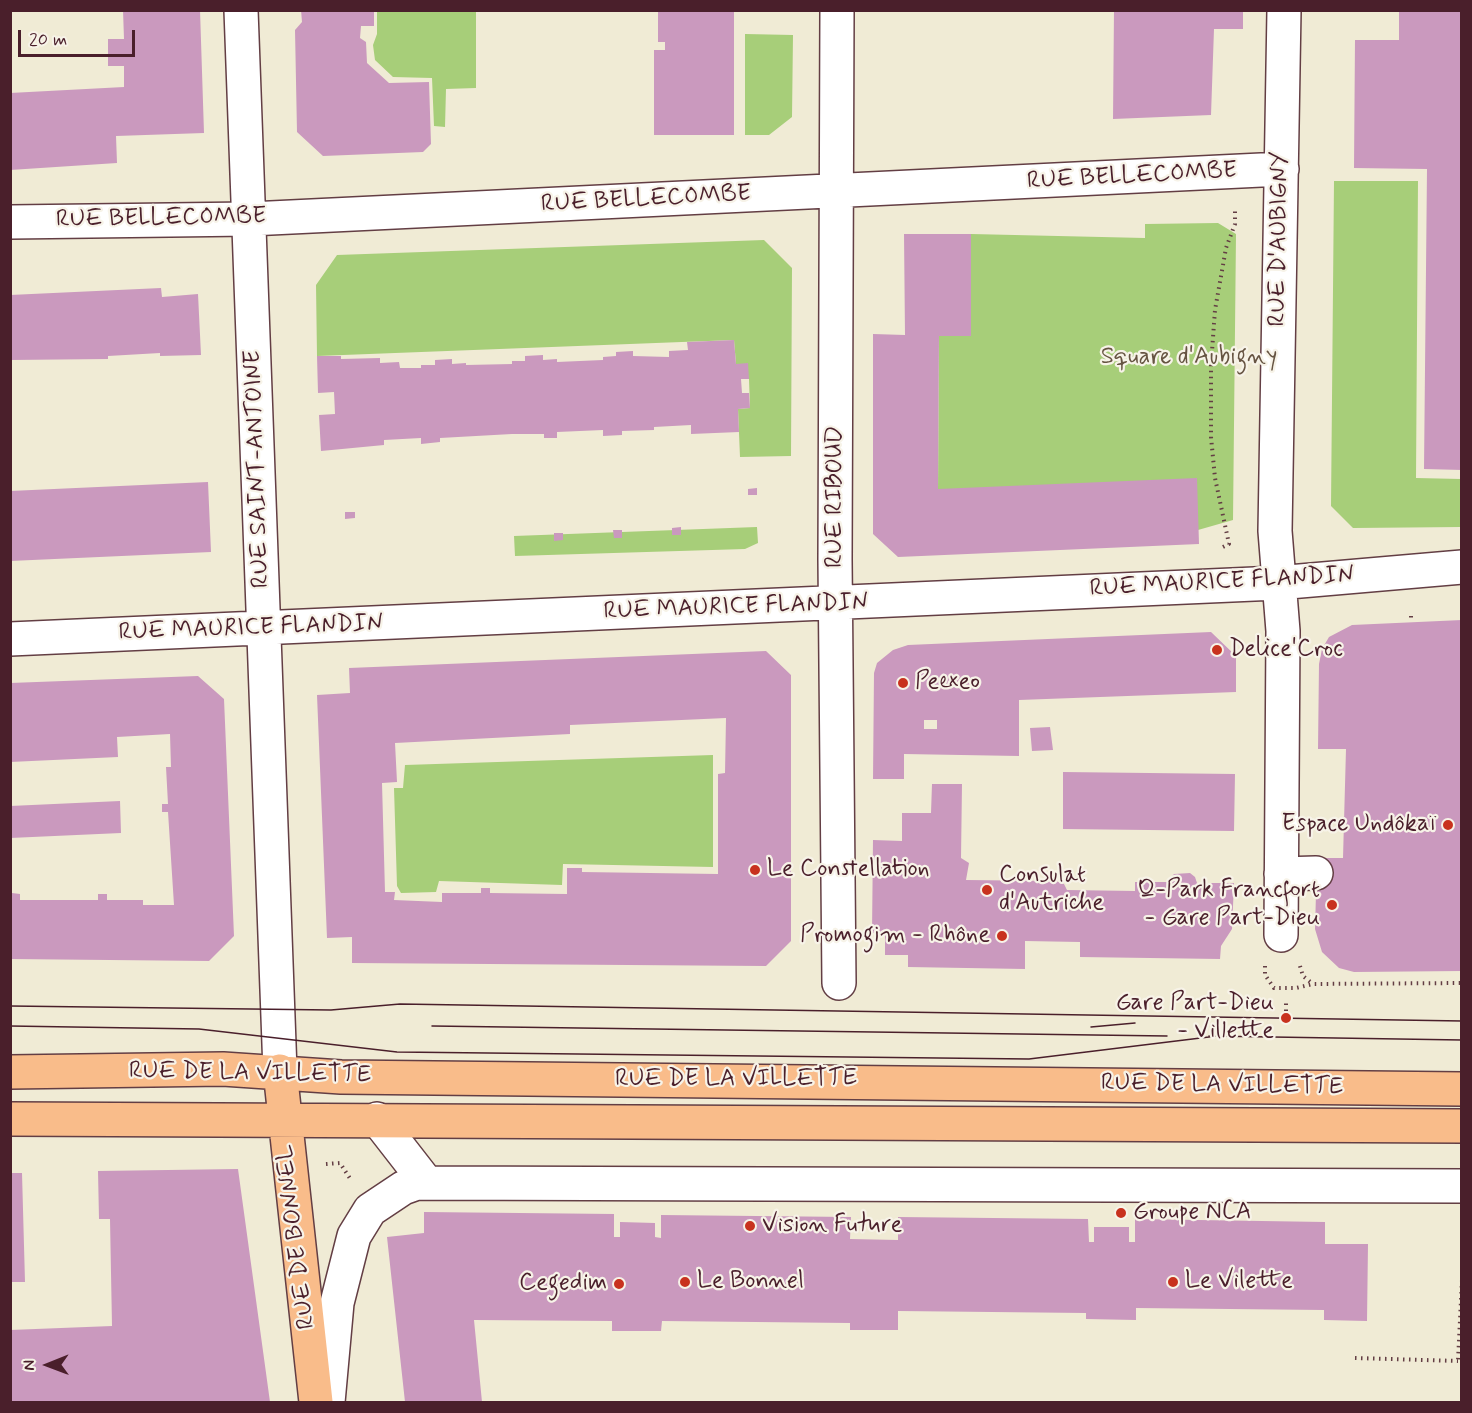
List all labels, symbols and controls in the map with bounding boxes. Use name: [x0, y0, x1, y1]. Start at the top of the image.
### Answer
scale bar: [21, 18, 138, 56]
text: 20 m: [29, 28, 67, 52]
street label: RUE D'AUBIGNY: [1264, 151, 1296, 327]
street label: RUE BELLECOMBE: [1026, 157, 1238, 197]
street label: RUE BELLECOMBE: [540, 180, 752, 220]
street label: RUE BELLECOMBE: [56, 203, 266, 235]
park label: Square d'Aubigny: [1101, 344, 1277, 372]
street label: RUE SAINT-ANTOINE: [239, 349, 277, 589]
street label: RUE RIBOUD: [822, 426, 850, 568]
street label: RUE MAURICE FLANDIN: [1089, 562, 1355, 604]
street label: RUE MAURICE FLANDIN: [603, 589, 869, 627]
street label: RUE MAURICE FLANDIN: [118, 610, 384, 648]
place label: Delice'Croc: [1229, 636, 1343, 664]
marker: Delice'Croc: [1210, 643, 1224, 657]
place label: Peexeo: [915, 669, 980, 697]
marker: Peexeo: [896, 676, 910, 690]
place label: Espace Undôkaï: [1282, 811, 1436, 839]
marker: Espace Undôkaï: [1441, 818, 1455, 832]
place label: Le Constellation: [767, 856, 930, 884]
place label: Consulat d'Autriche: [999, 862, 1104, 918]
marker: Le Constellation: [748, 863, 762, 877]
place label: Q-Park Francfort - Gare Part-Dieu: [1138, 877, 1320, 933]
marker: Consulat d'Autriche: [980, 883, 994, 897]
marker: Q-Park Francfort - Gare Part-Dieu: [1325, 898, 1339, 912]
place label: Promogim - Rhône: [800, 922, 990, 950]
marker: Promogim - Rhône: [995, 929, 1009, 943]
place label: Gare Part-Dieu - Villette: [1116, 990, 1274, 1046]
marker: Gare Part-Dieu - Villette: [1279, 1011, 1293, 1025]
street label: RUE DE LA VILLETTE: [129, 1057, 371, 1091]
street label: RUE DE LA VILLETTE: [615, 1066, 857, 1094]
street label: RUE DE LA VILLETTE: [1101, 1069, 1343, 1103]
street label: RUE DE BONNEL: [271, 1143, 323, 1331]
place label: Groupe NCA: [1133, 1199, 1251, 1227]
marker: Groupe NCA: [1114, 1206, 1128, 1220]
place label: Vision Future: [762, 1212, 902, 1240]
marker: Vision Future: [743, 1219, 757, 1233]
place label: Le Bonnel: [697, 1268, 804, 1296]
place label: Le Vilette: [1185, 1268, 1293, 1296]
place label: Cegedim: [519, 1270, 607, 1298]
marker: Le Bonnel: [678, 1275, 692, 1289]
marker: Le Vilette: [1166, 1275, 1180, 1289]
marker: Cegedim: [612, 1277, 626, 1291]
north arrow: [18, 1335, 78, 1395]
text: N: [19, 1360, 40, 1371]

